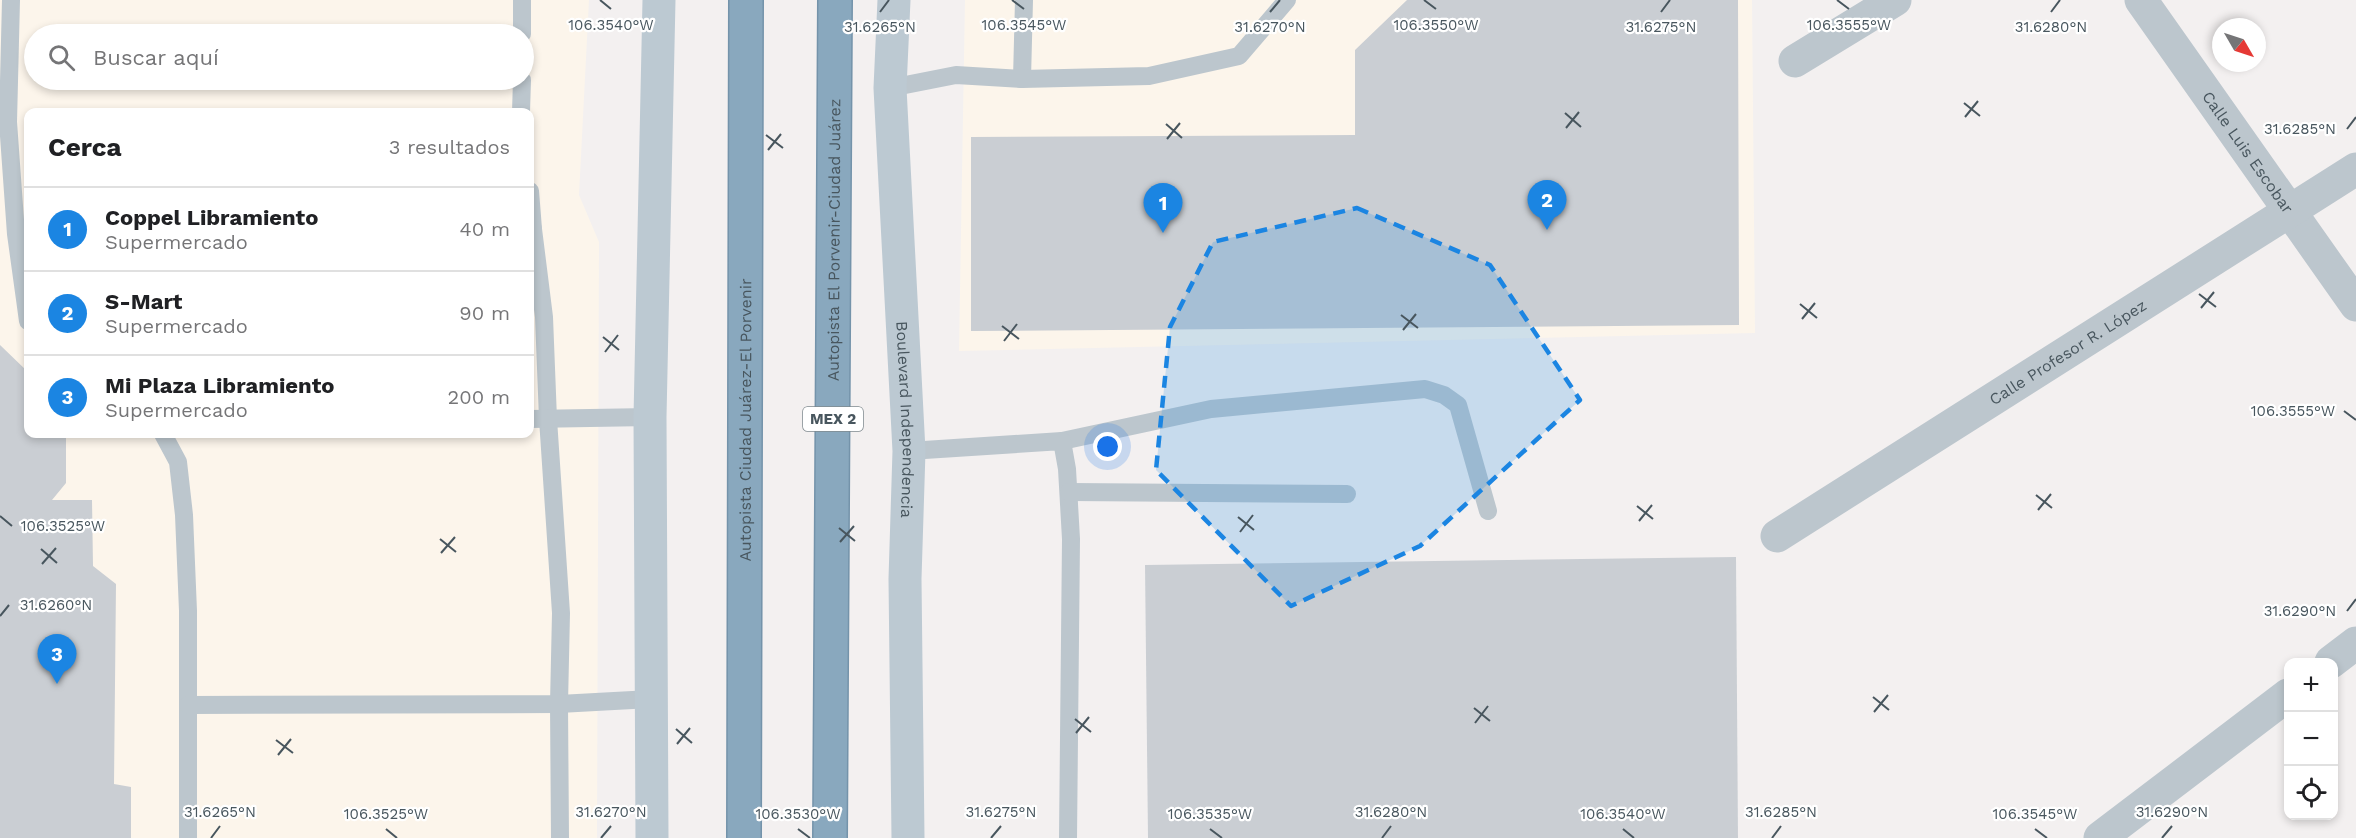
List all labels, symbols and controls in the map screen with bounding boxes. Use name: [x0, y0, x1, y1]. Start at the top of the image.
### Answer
text: 106.3540°W: [568, 16, 654, 34]
text: 106.3545°W: [982, 16, 1066, 34]
text: 106.3550°W: [1393, 16, 1479, 34]
text: 106.3555°W: [1807, 16, 1891, 34]
text: 31.6265°N: [844, 18, 916, 36]
text: 31.6270°N: [1234, 18, 1306, 36]
text: 31.6275°N: [1626, 18, 1696, 36]
text: 31.6280°N: [2015, 18, 2087, 36]
north arrow: [2212, 18, 2266, 72]
search box: [24, 24, 534, 90]
icon: search: [45, 41, 78, 74]
text: Buscar aquí: [93, 45, 219, 70]
street label: Calle Luis Escobar: [2199, 87, 2298, 217]
street label: Autopista El Porvenir-Ciudad Juárez: [823, 99, 844, 381]
text: 31.6285°N: [2264, 120, 2336, 138]
text: Cerca: [48, 132, 122, 162]
text: 3 resultados: [389, 135, 510, 159]
pin: 2: [1528, 180, 1566, 230]
pin: 1: [1144, 184, 1182, 233]
text: Coppel Libramiento: [105, 205, 318, 230]
text: 1: [63, 217, 72, 241]
text: 40 m: [459, 217, 510, 241]
text: Supermercado: [105, 230, 248, 254]
street label: Autopista Ciudad Juárez-El Porvenir: [735, 278, 755, 562]
text: S-Mart: [105, 289, 182, 314]
street label: Calle Profesor R. López: [1986, 295, 2150, 409]
text: 2: [62, 301, 73, 325]
text: 90 m: [459, 301, 510, 325]
text: Supermercado: [105, 314, 248, 338]
street label: Boulevard Independencia: [893, 320, 919, 518]
text: Mi Plaza Libramiento: [105, 373, 334, 398]
text: 3: [62, 385, 73, 409]
text: 200 m: [448, 385, 510, 409]
text: Supermercado: [105, 398, 248, 422]
text: 106.3555°W: [2251, 402, 2335, 420]
road number: MEX 2: [803, 407, 863, 431]
your location: [1093, 432, 1122, 461]
text: 106.3525°W: [21, 517, 105, 535]
text: 31.6260°N: [20, 596, 92, 614]
text: 31.6290°N: [2264, 602, 2336, 620]
pin: 3: [38, 634, 76, 684]
map controls: [2284, 658, 2338, 820]
button: +: [2284, 658, 2338, 712]
button: −: [2284, 712, 2338, 766]
button: locate: [2284, 766, 2338, 820]
text: 31.6265°N: [184, 803, 256, 821]
text: 31.6270°N: [575, 803, 647, 821]
text: 31.6275°N: [966, 803, 1036, 821]
text: 31.6280°N: [1355, 803, 1427, 821]
text: 31.6285°N: [1745, 803, 1817, 821]
text: 31.6290°N: [2136, 803, 2208, 821]
text: 106.3525°W: [344, 805, 428, 823]
text: 106.3530°W: [755, 805, 841, 823]
text: 106.3535°W: [1168, 805, 1252, 823]
text: 106.3540°W: [1580, 805, 1666, 823]
text: 106.3545°W: [1993, 805, 2077, 823]

